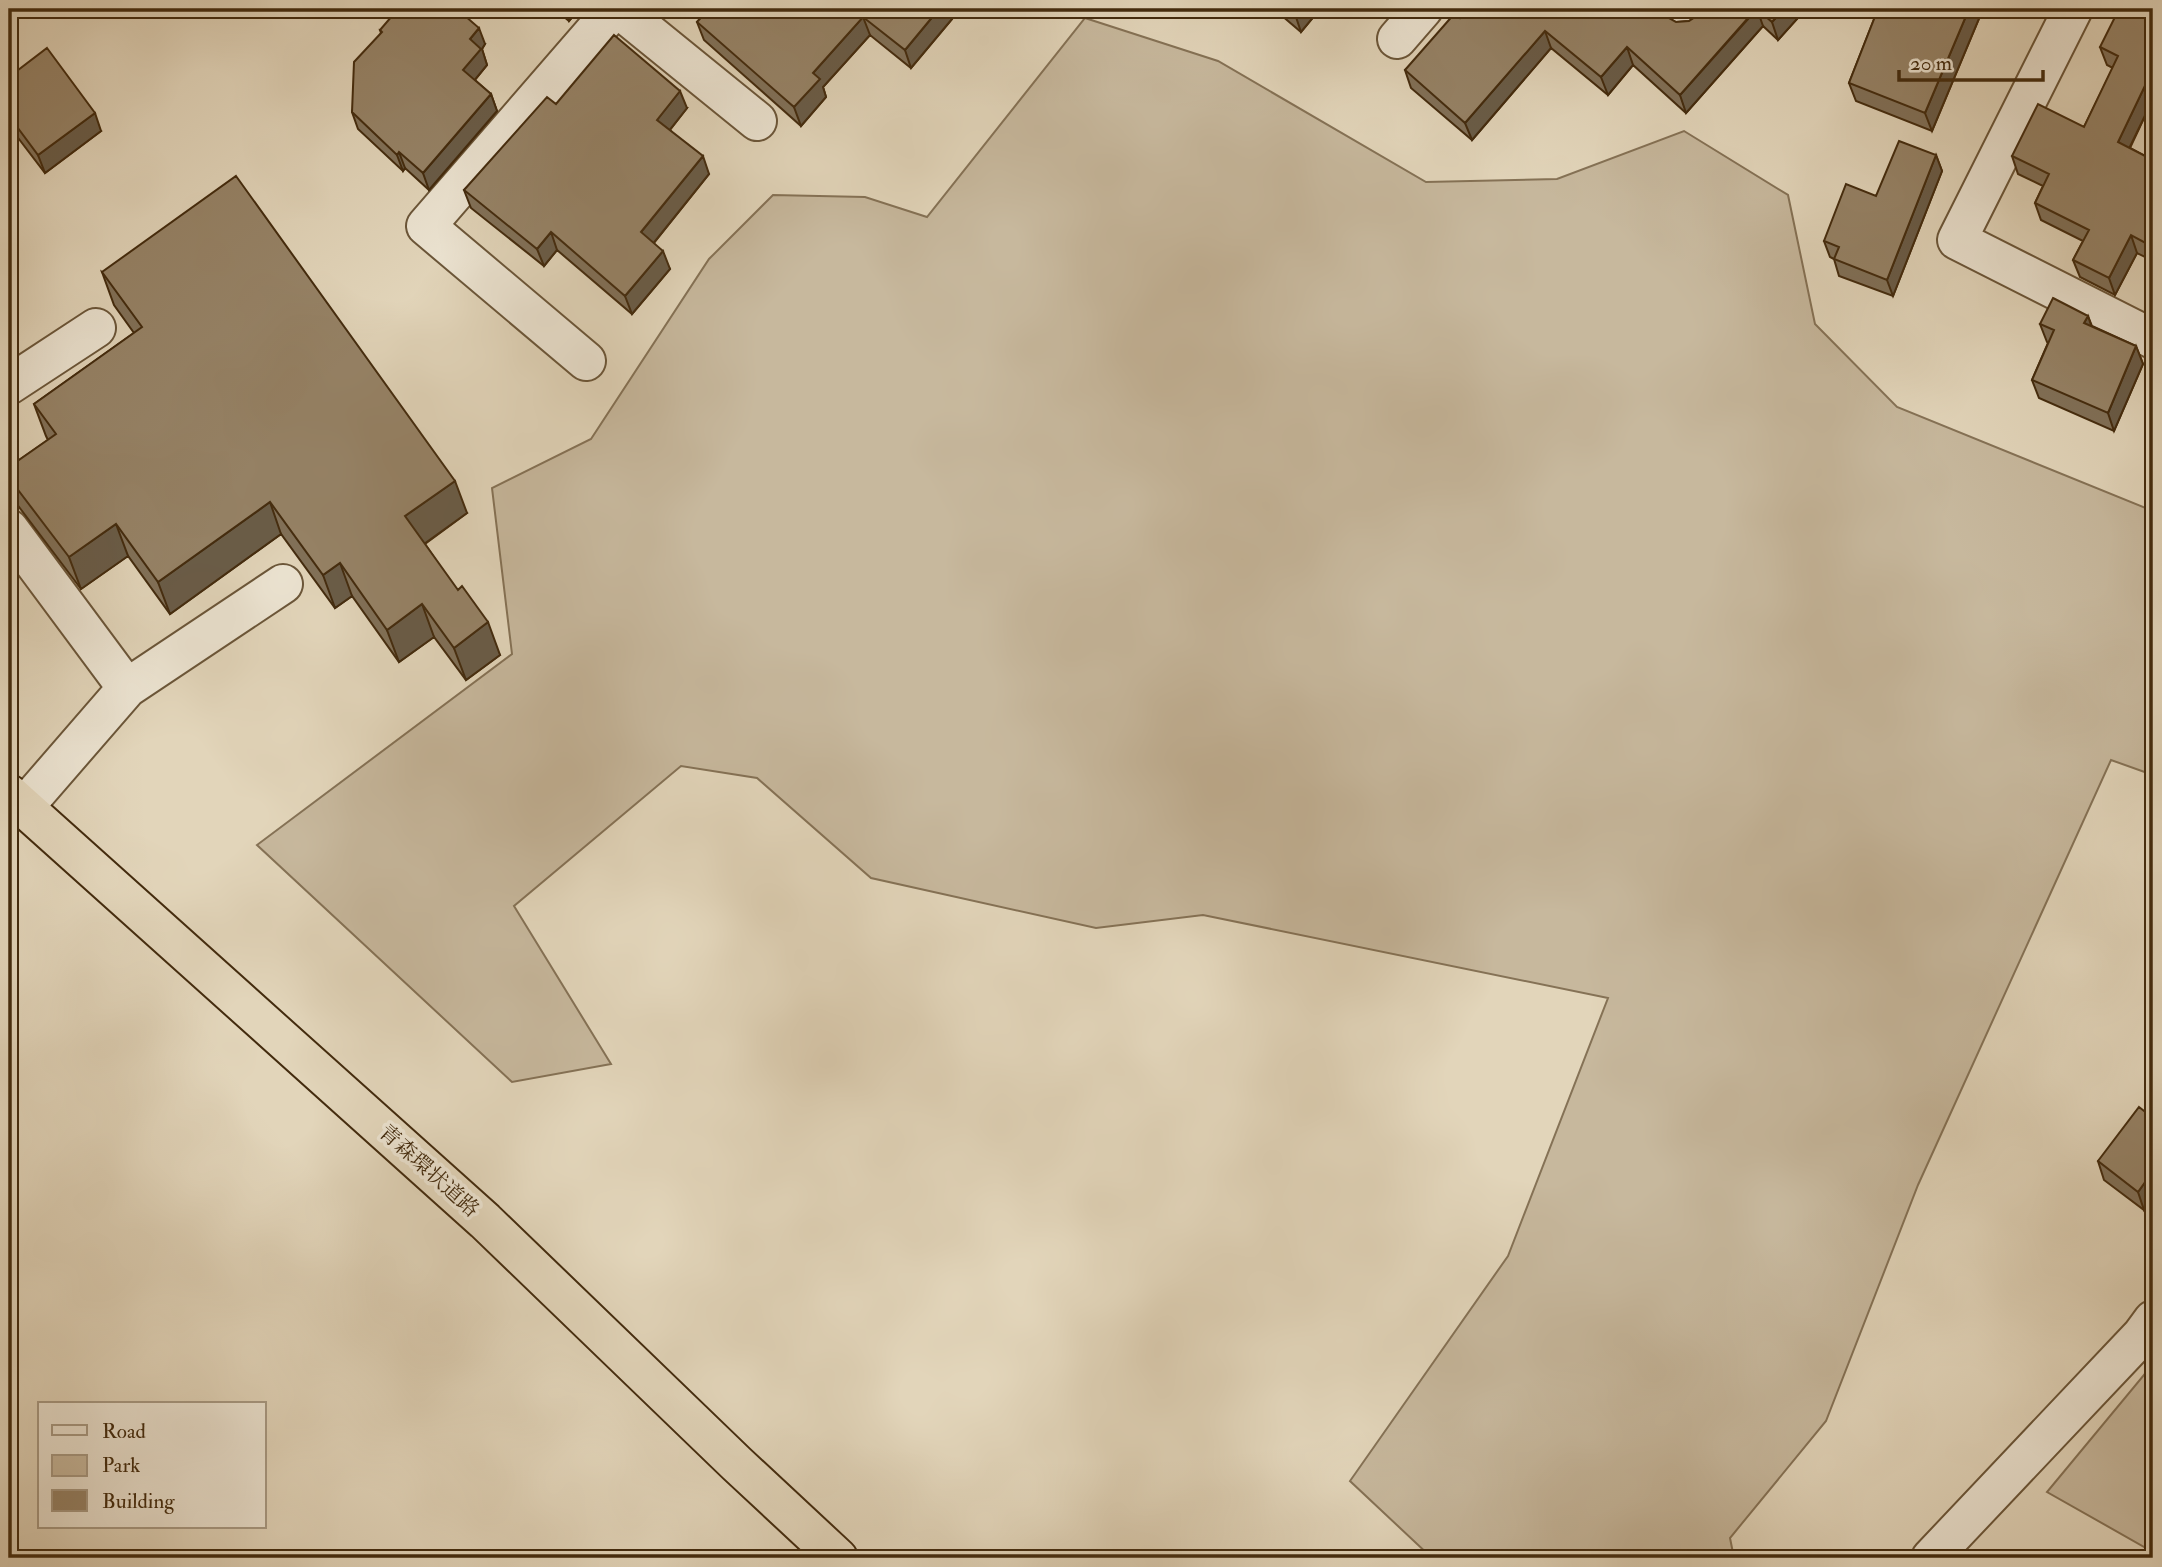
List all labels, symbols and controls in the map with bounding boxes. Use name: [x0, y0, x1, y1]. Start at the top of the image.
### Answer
scale bar: [1899, 38, 2043, 82]
text: 20 m: [1910, 50, 1952, 77]
street label: 青森環状道路: [373, 1119, 485, 1223]
legend: [38, 1402, 266, 1528]
text: Road: [102, 1418, 147, 1445]
text: Park: [102, 1452, 140, 1479]
text: Building: [102, 1488, 175, 1515]

